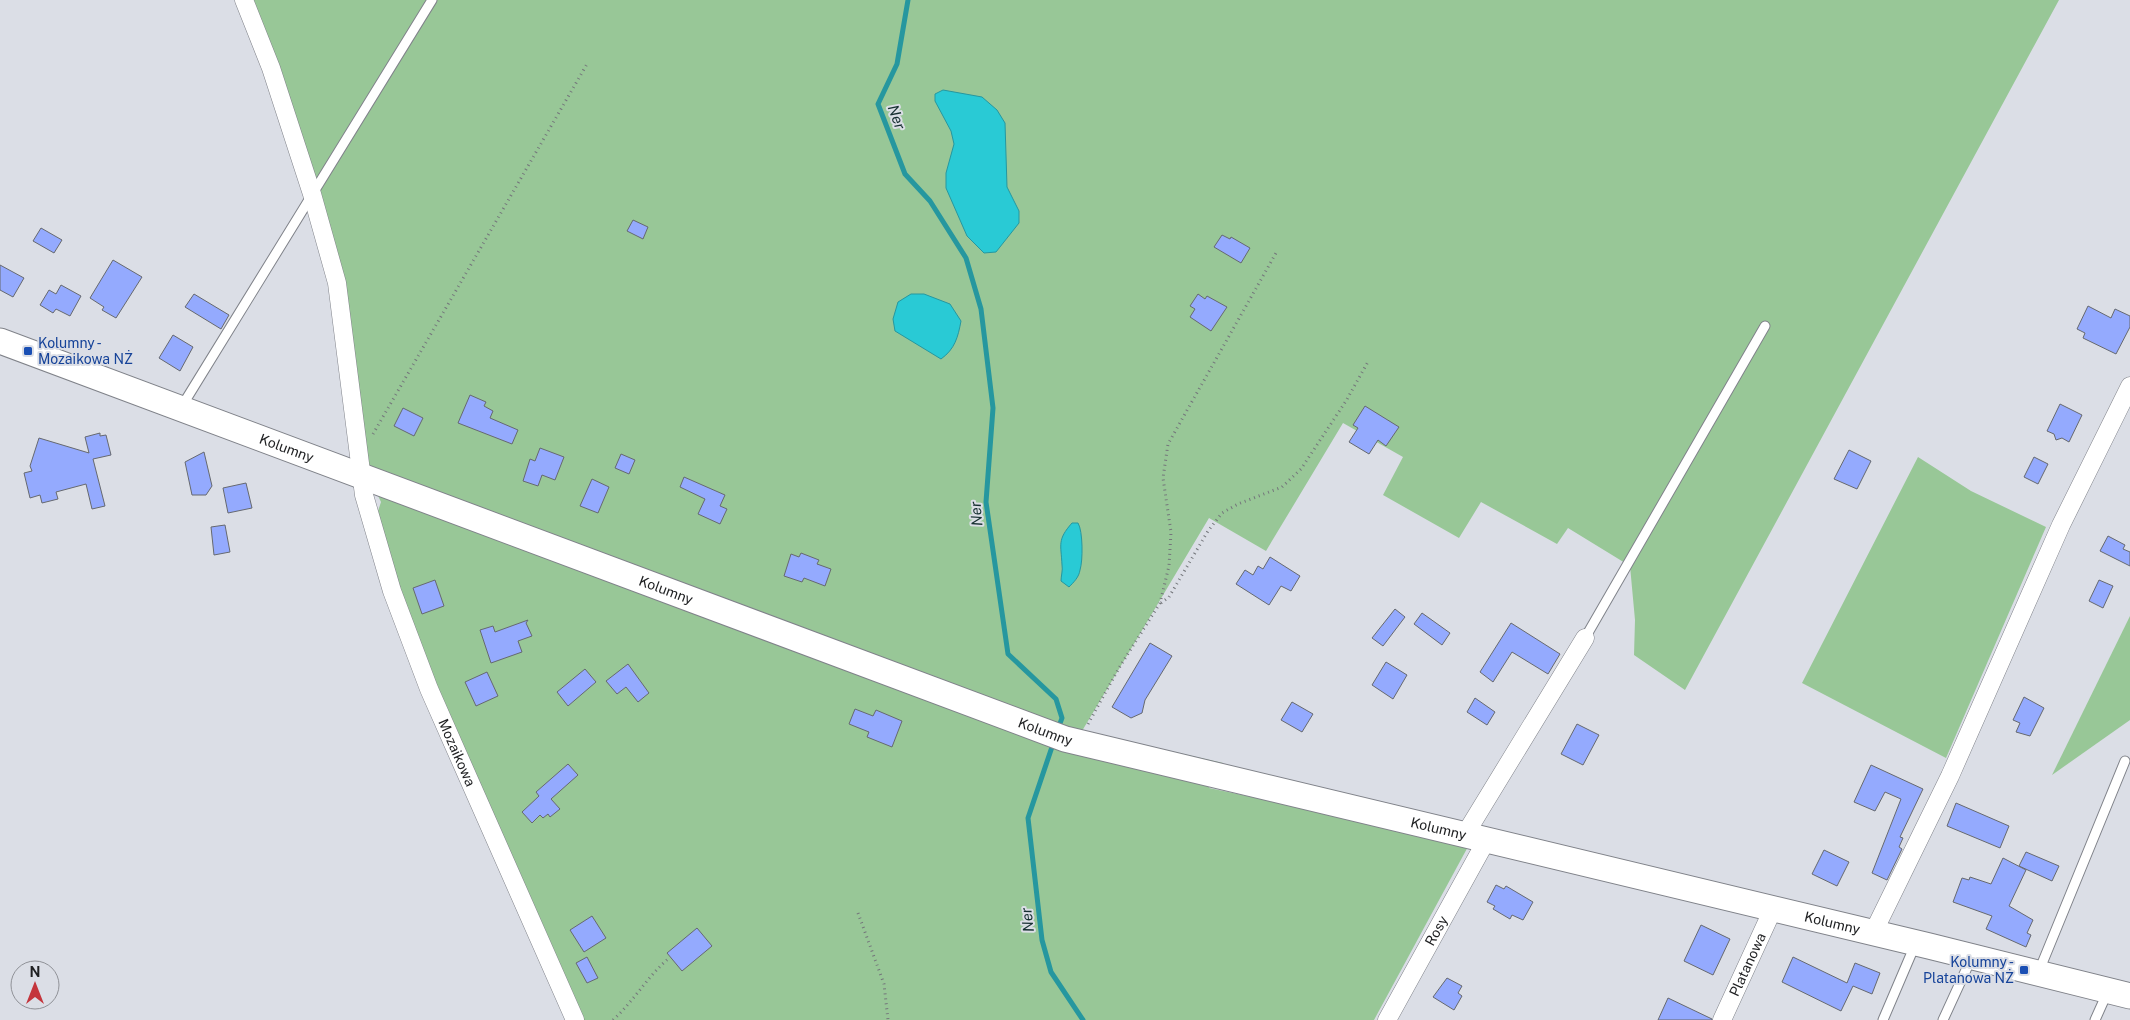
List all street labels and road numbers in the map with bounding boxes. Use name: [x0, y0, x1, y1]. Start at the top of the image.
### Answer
street label: Kolumny: [257, 431, 317, 466]
street label: Kolumny: [637, 572, 696, 608]
street label: Kolumny: [1016, 714, 1075, 749]
street label: Mozaikowa: [435, 716, 479, 789]
street label: Kolumny: [1409, 814, 1468, 843]
street label: Kolumny: [1803, 908, 1862, 937]
street label: Rosy: [1422, 913, 1451, 948]
street label: Platanowa: [1726, 930, 1769, 999]

